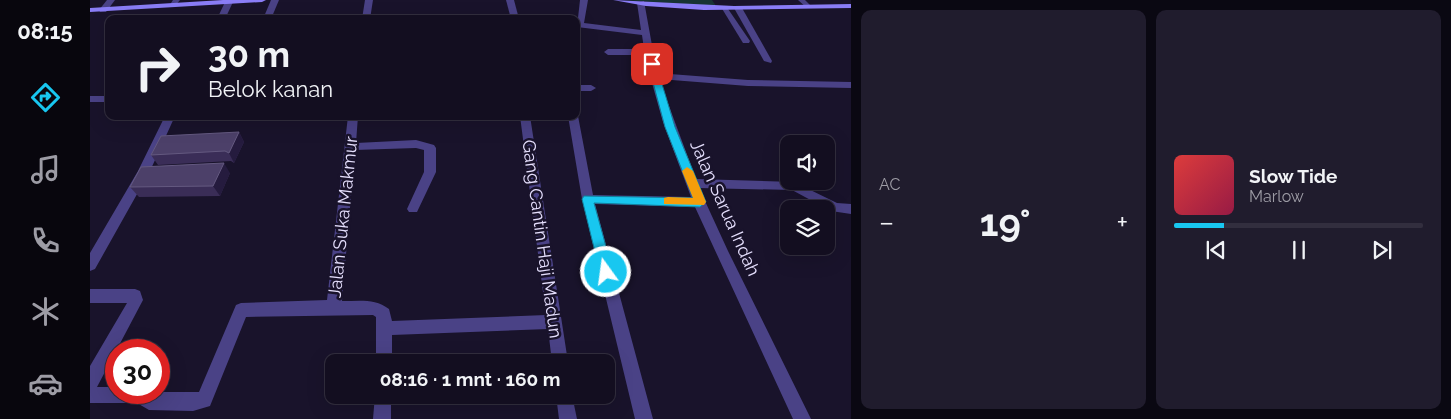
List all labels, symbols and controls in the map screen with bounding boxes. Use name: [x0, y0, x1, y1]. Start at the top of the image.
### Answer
text: 08:15: [17, 18, 73, 44]
text: 30 m: [208, 34, 290, 75]
icon: right: [125, 35, 190, 100]
pin: [631, 43, 673, 85]
icon: arrive: [638, 50, 666, 78]
text: Belok kanan: [208, 76, 333, 102]
icon: directions: [28, 80, 63, 115]
street label: Jalan Suka Makmur: [324, 135, 361, 299]
map controls: [780, 135, 835, 255]
button: sound: [780, 135, 835, 190]
street label: Jalan Sarua Indah: [686, 137, 765, 279]
street label: Gang Cantin Haji Madun: [518, 138, 567, 339]
icon: music: [28, 152, 63, 187]
text: Slow Tide: [1249, 165, 1338, 187]
text: AC: [879, 175, 900, 194]
text: Marlow: [1249, 187, 1304, 206]
button: layers: [780, 200, 835, 255]
text: 19°: [980, 200, 1031, 245]
text: −: [879, 206, 894, 239]
text: +: [1116, 206, 1128, 239]
icon: phone: [28, 223, 63, 258]
icon: previous: [1202, 236, 1230, 264]
icon: pause: [1285, 236, 1313, 264]
icon: next: [1368, 236, 1396, 264]
position arrow: [579, 245, 631, 297]
icon: climate: [28, 294, 63, 329]
speed limit sign: 30: [105, 339, 170, 404]
icon: car: [28, 366, 63, 401]
text: 08:16 · 1 mnt · 160 m: [380, 368, 560, 390]

